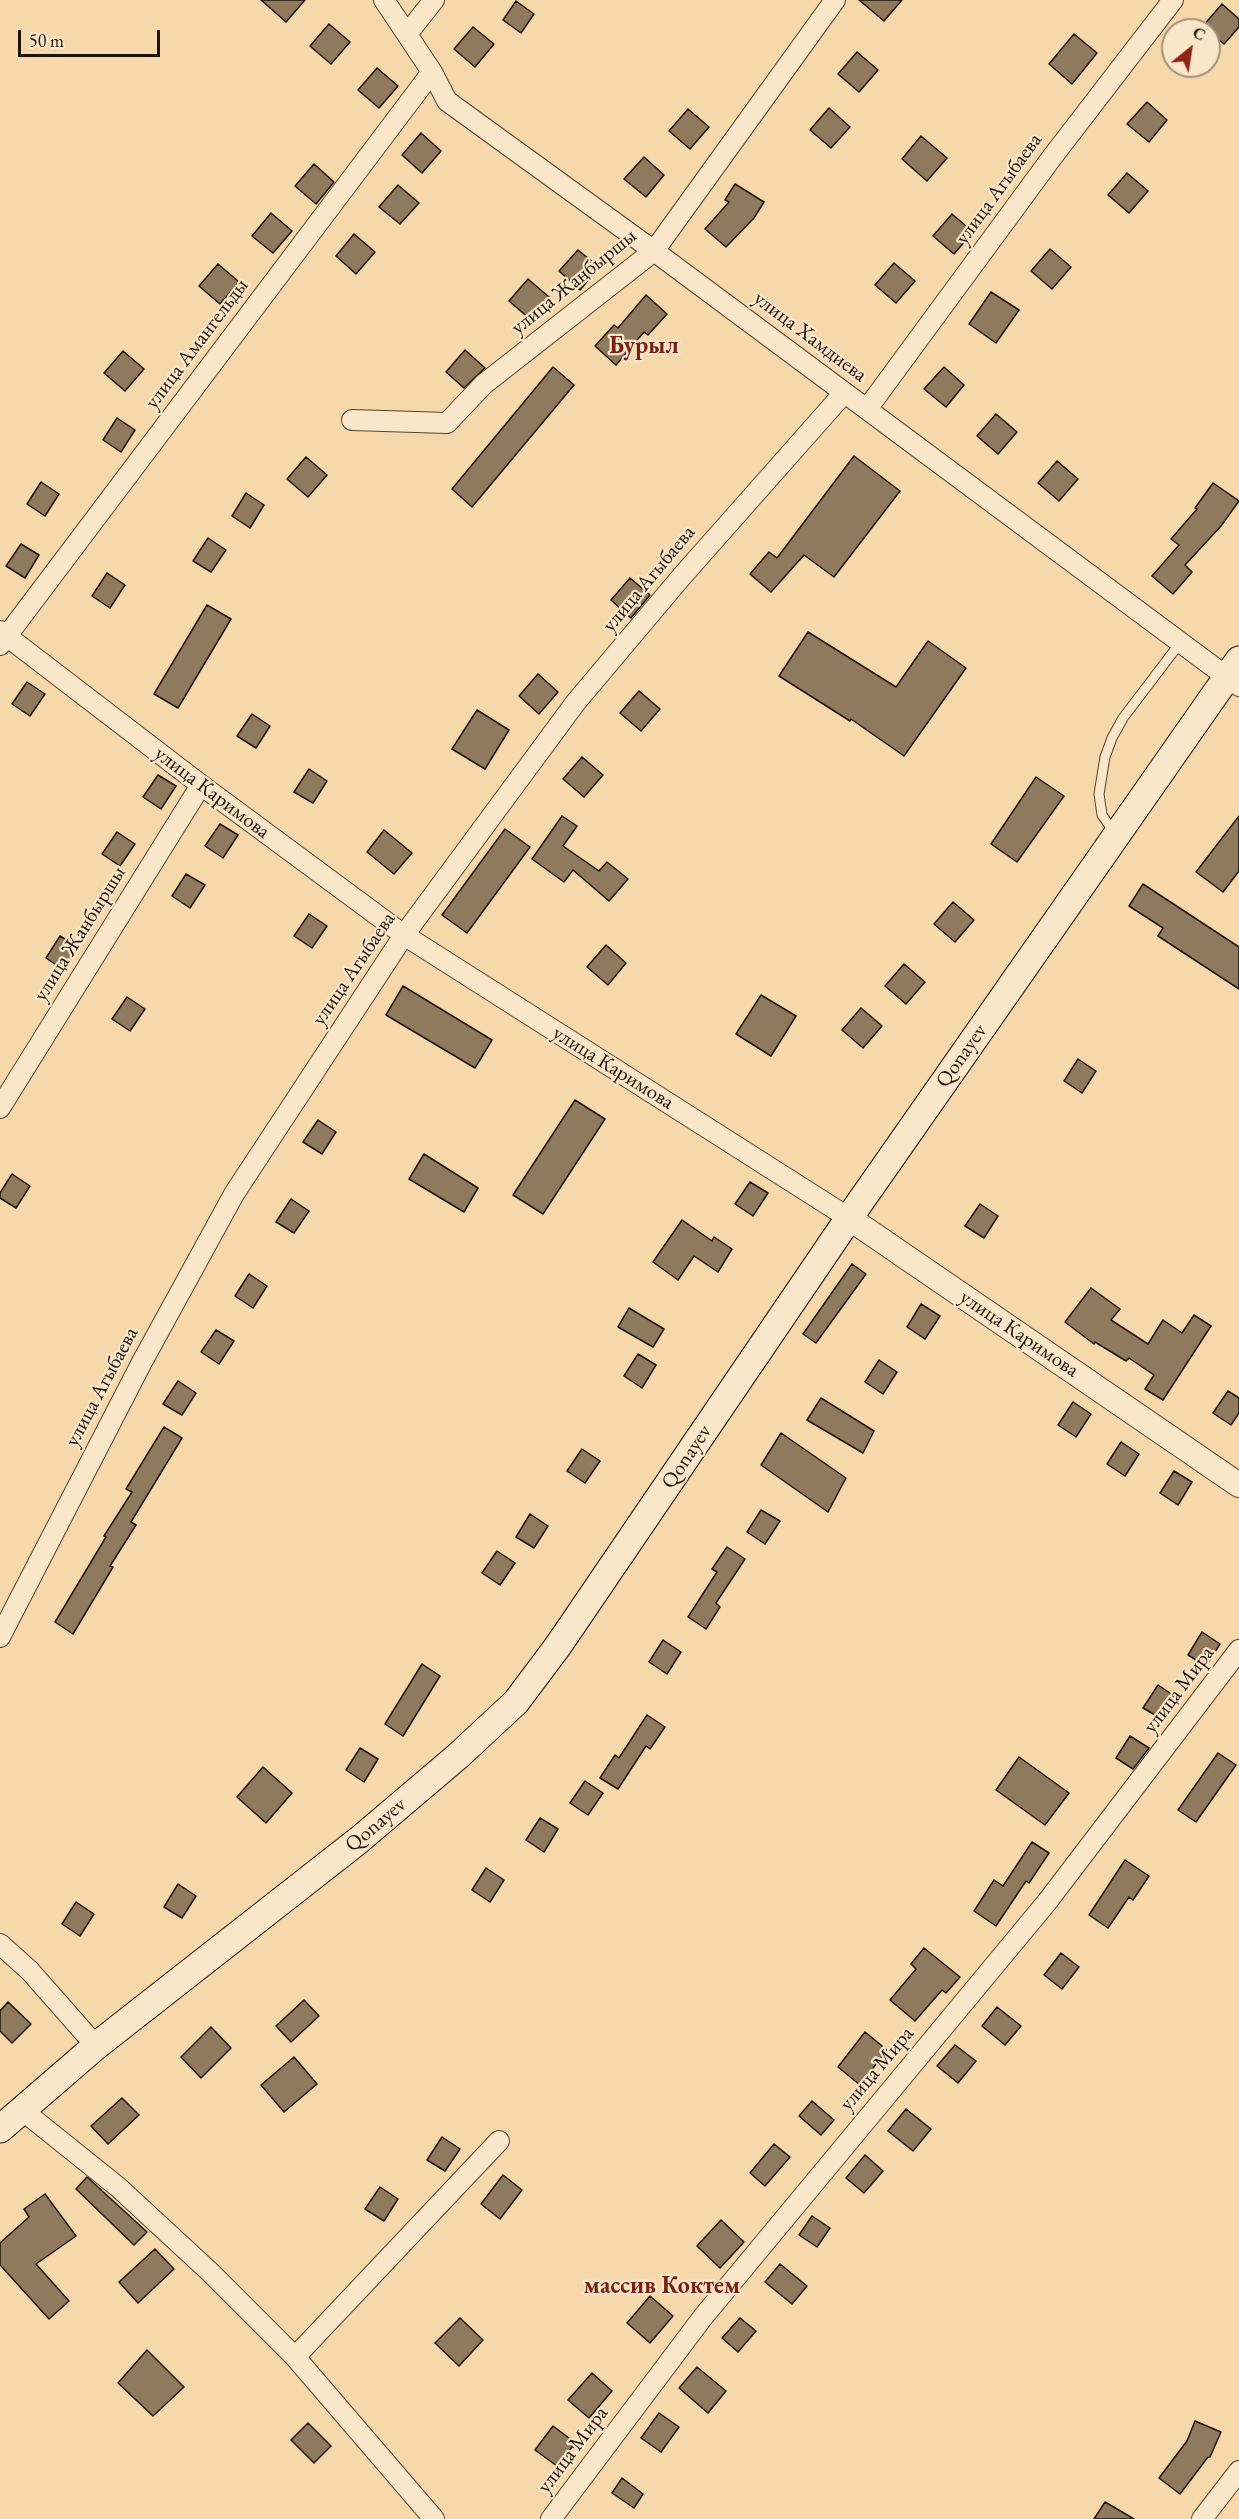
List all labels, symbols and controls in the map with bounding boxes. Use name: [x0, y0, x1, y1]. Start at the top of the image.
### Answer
scale bar: [21, 18, 164, 56]
north arrow: [1161, 18, 1221, 78]
text: С: [1189, 22, 1209, 46]
text: 50 m: [29, 29, 64, 52]
street label: улица Агыбаева: [950, 128, 1048, 250]
street label: улица Жаңбыршы: [506, 224, 642, 340]
street label: улица Амангельды: [140, 274, 254, 414]
street label: улица Хамдиева: [748, 286, 872, 388]
district label: Бурыл: [609, 332, 679, 360]
street label: улица Агыбаева: [597, 521, 701, 637]
street label: улица Каримова: [149, 741, 275, 845]
street label: улица Жанбыршы: [28, 862, 132, 1006]
street label: улица Агыбаева: [307, 907, 401, 1031]
street label: Qonayev: [931, 1019, 993, 1093]
street label: улица Каримова: [548, 1021, 678, 1115]
street label: улица Каримова: [955, 1285, 1083, 1383]
street label: улица Агыбаева: [60, 1323, 144, 1451]
street label: Qonayev: [656, 1420, 718, 1494]
street label: улица Мира: [1138, 1642, 1220, 1738]
street label: Qonayev: [340, 1792, 412, 1858]
street label: улица Мира: [835, 2022, 919, 2116]
district label: массив Коктем: [584, 2272, 740, 2300]
street label: улица Мира: [532, 2402, 614, 2498]

